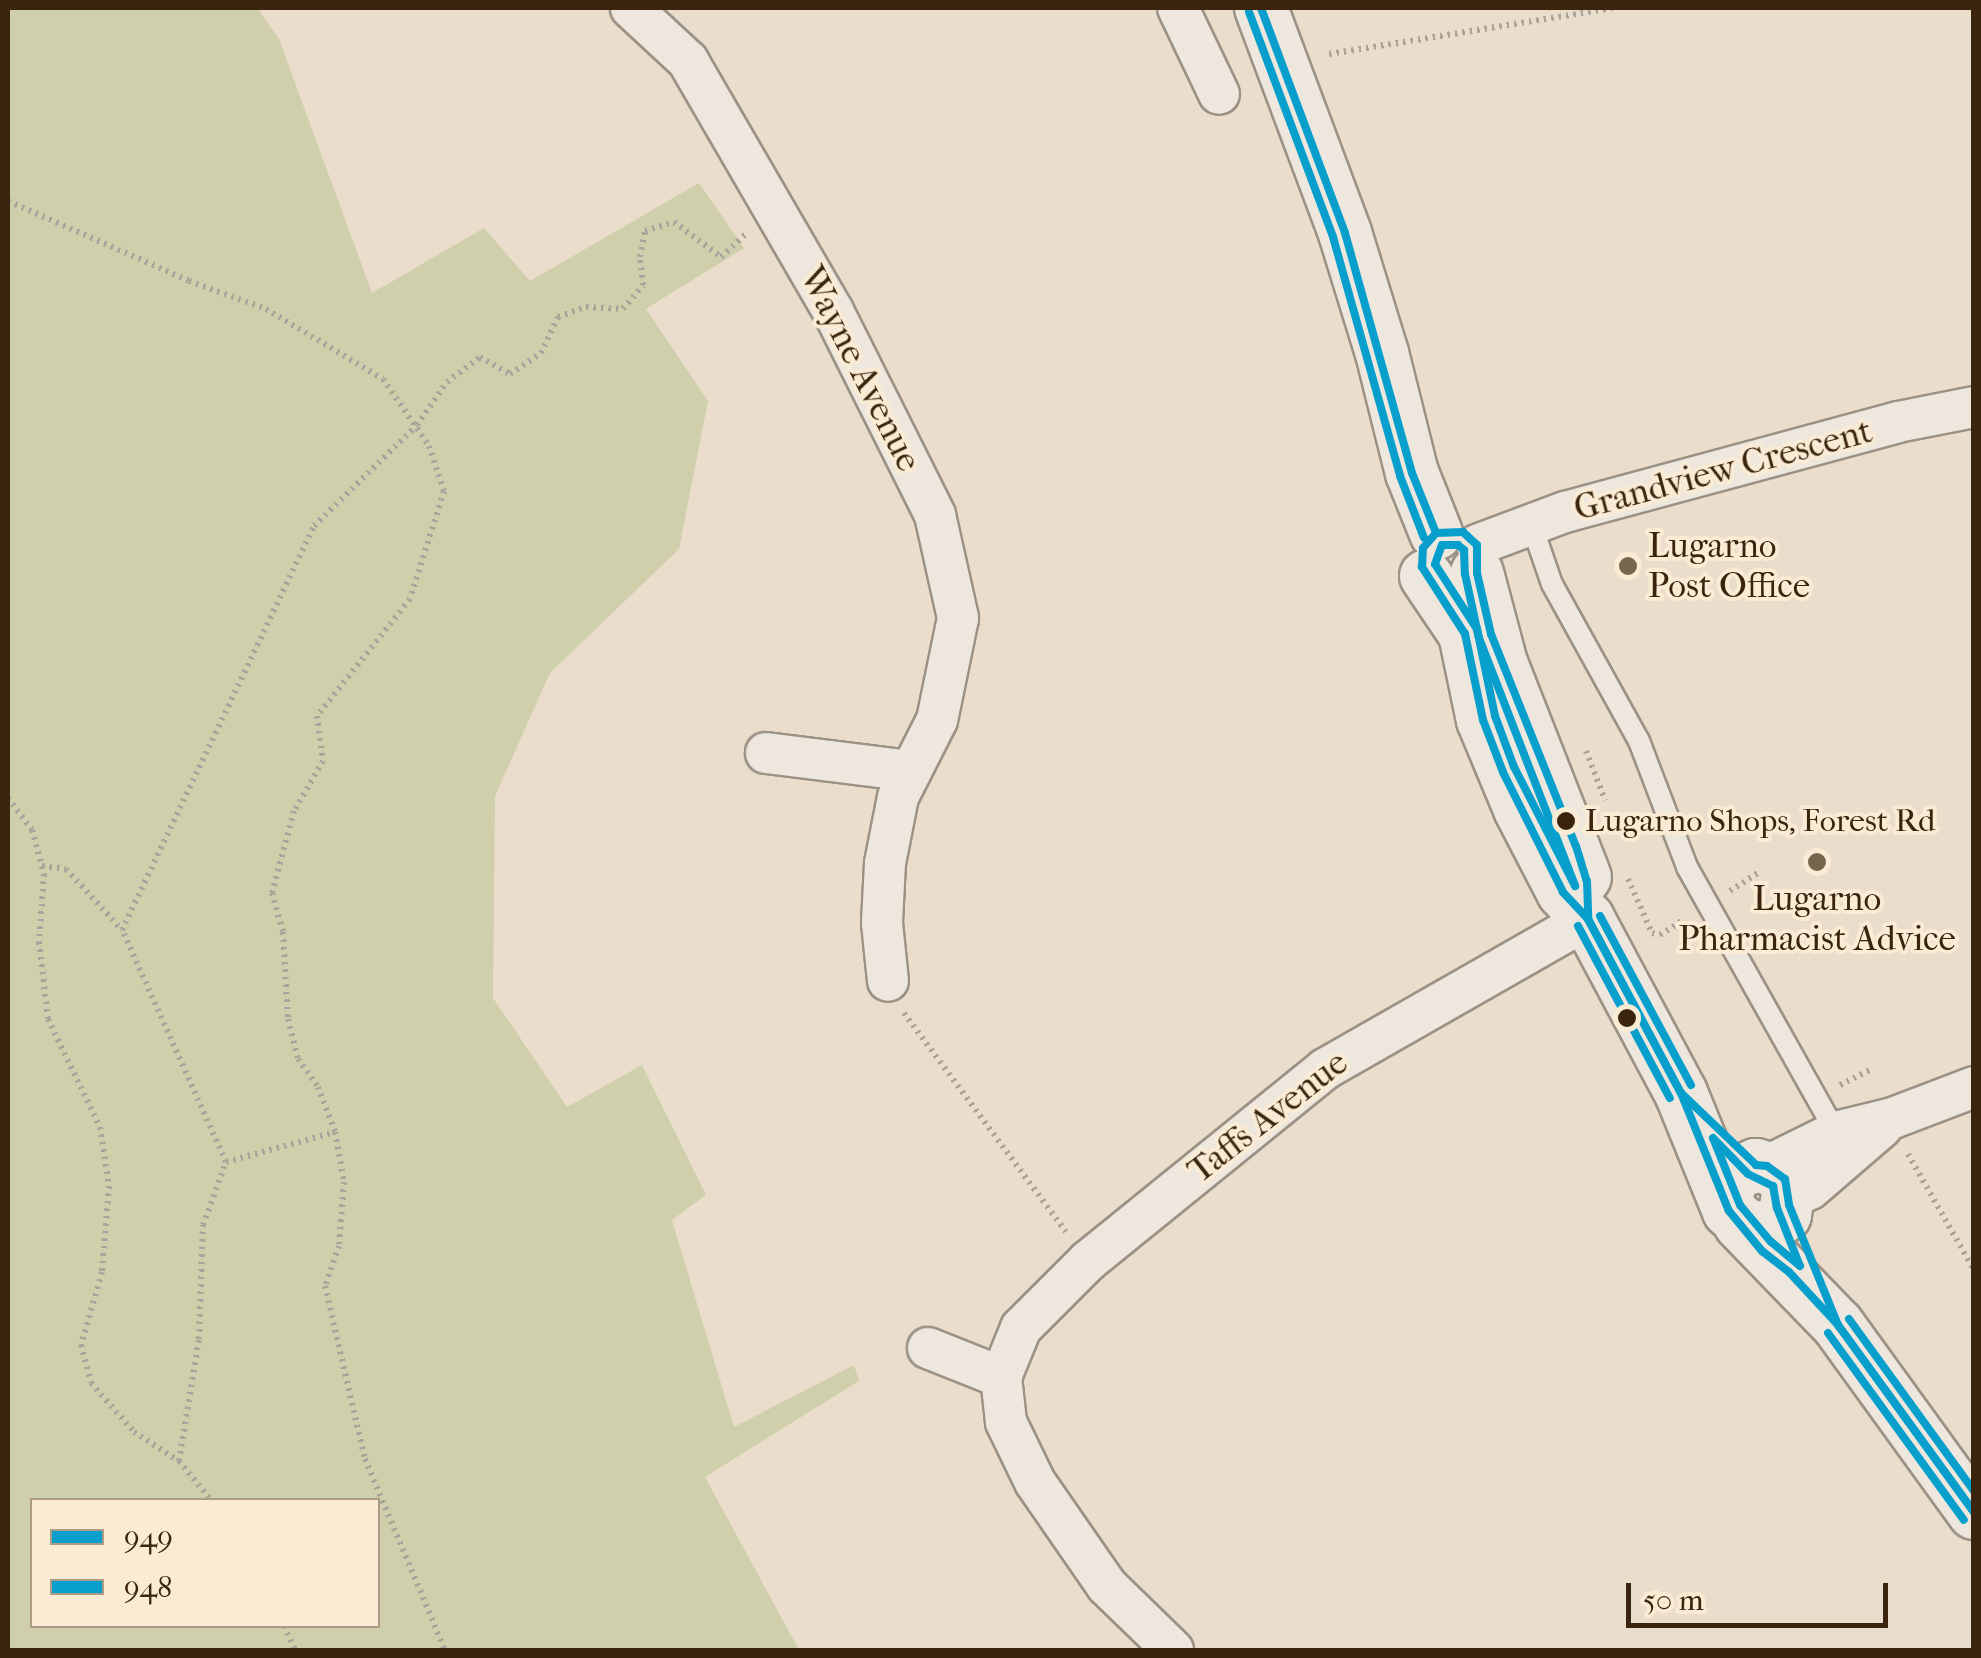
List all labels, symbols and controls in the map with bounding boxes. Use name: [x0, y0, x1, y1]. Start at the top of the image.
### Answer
street label: Wayne Avenue: [790, 260, 930, 478]
street label: Grandview Crescent: [1569, 410, 1877, 530]
place label: Lugarno Post Office: [1648, 525, 1810, 607]
marker: Lugarno Post Office: [1617, 555, 1639, 577]
place label: Lugarno Shops, Forest Rd: [1585, 802, 1935, 840]
marker: Lugarno Shops, Forest Rd: [1556, 811, 1576, 831]
marker: Lugarno Pharmacist Advice: [1806, 851, 1828, 873]
place label: Lugarno Pharmacist Advice: [1678, 878, 1956, 960]
unlabelled marker: [1617, 1008, 1637, 1028]
street label: Taffs Avenue: [1180, 1042, 1356, 1192]
legend: [30, 1498, 380, 1628]
text: 949: [124, 1520, 173, 1555]
scale bar: [1631, 1563, 1894, 1625]
text: 948: [124, 1570, 172, 1605]
text: 50 m: [1643, 1583, 1704, 1618]

